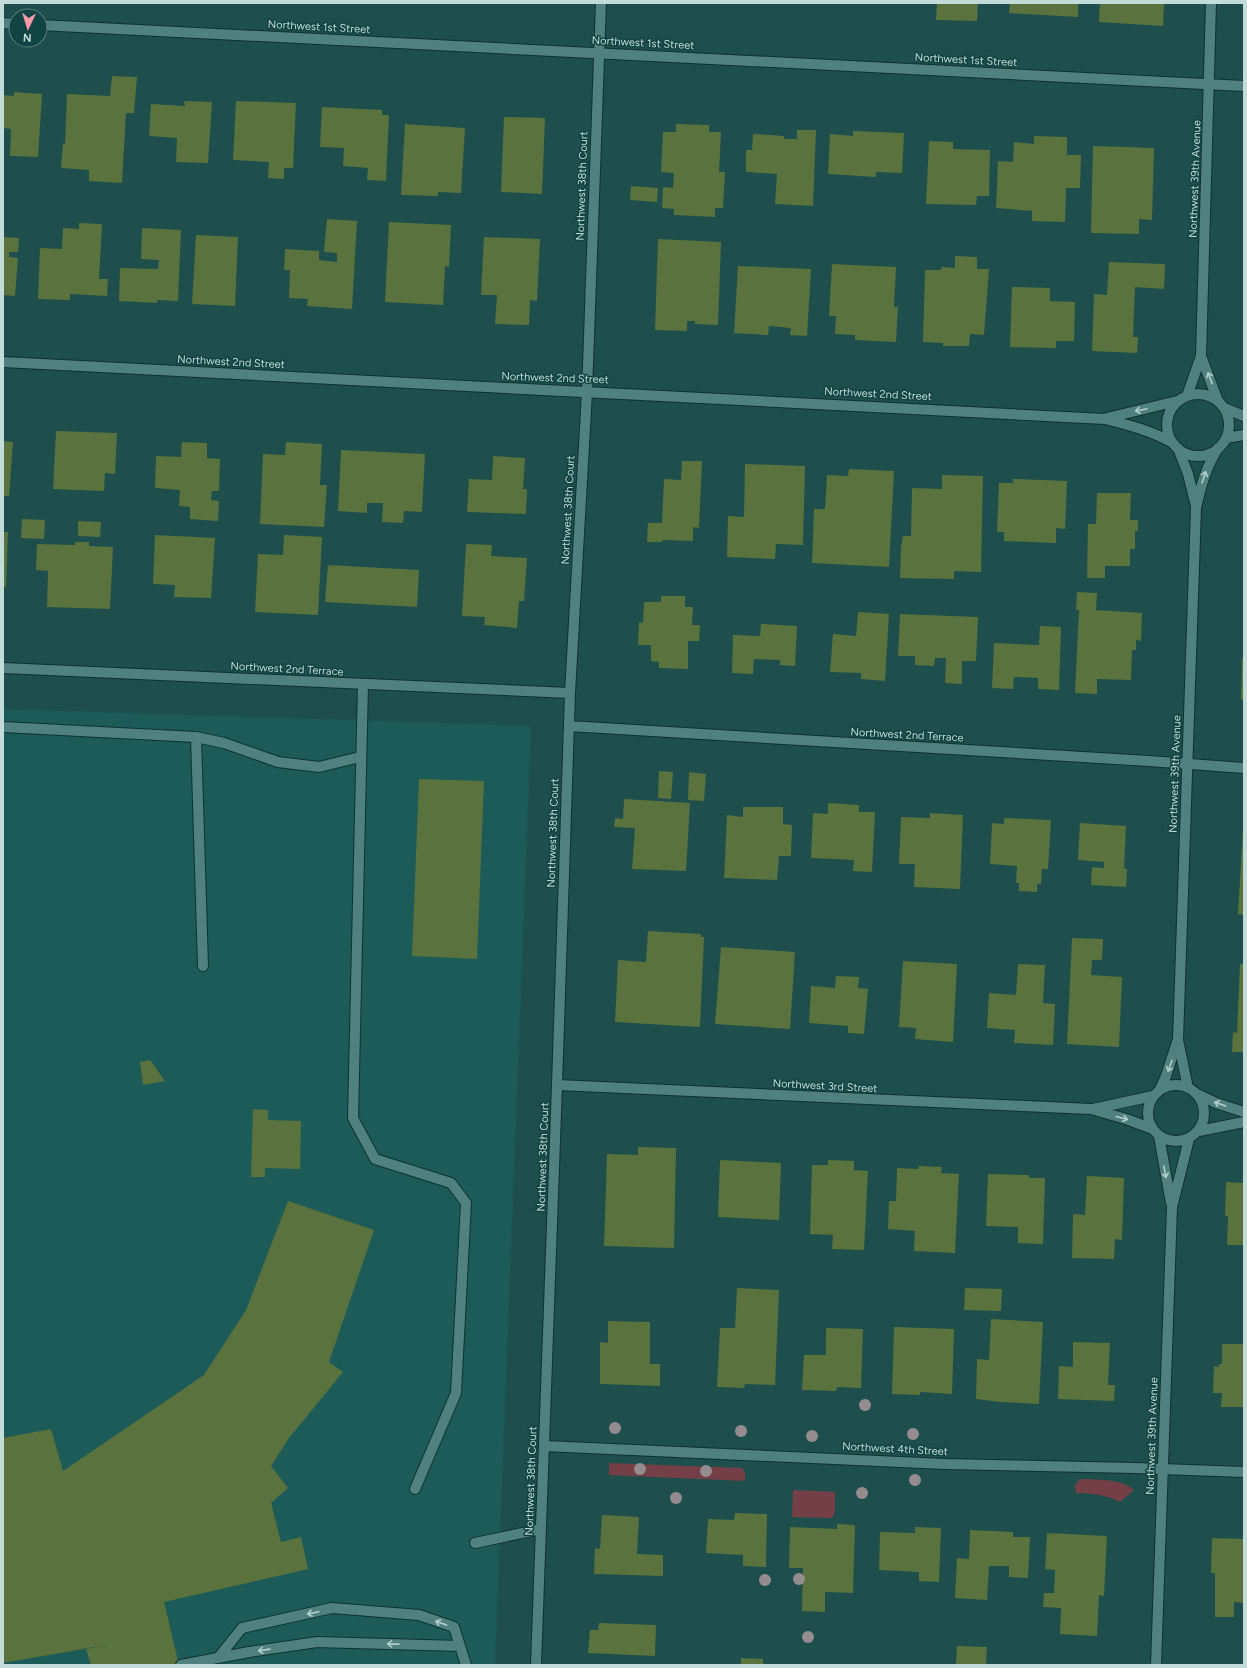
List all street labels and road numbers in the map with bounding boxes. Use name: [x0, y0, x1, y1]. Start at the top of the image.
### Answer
street label: Northwest 1st Street: [267, 18, 371, 36]
street label: Northwest 1st Street: [591, 34, 695, 52]
street label: Northwest 1st Street: [914, 51, 1018, 69]
street label: Northwest 39th Avenue: [1186, 120, 1204, 238]
street label: Northwest 38th Court: [574, 131, 590, 241]
street label: Northwest 2nd Street: [177, 353, 285, 371]
street label: Northwest 2nd Street: [501, 370, 609, 386]
street label: Northwest 2nd Street: [824, 385, 932, 403]
street label: Northwest 38th Court: [559, 455, 577, 565]
street label: Northwest 2nd Terrace: [230, 660, 344, 678]
street label: Northwest 39th Avenue: [1166, 715, 1184, 833]
street label: Northwest 2nd Terrace: [850, 726, 964, 744]
street label: Northwest 38th Court: [545, 778, 561, 888]
street label: Northwest 3rd Street: [772, 1077, 878, 1095]
street label: Northwest 38th Court: [535, 1102, 551, 1212]
street label: Northwest 39th Avenue: [1143, 1377, 1161, 1495]
street label: Northwest 38th Court: [523, 1426, 539, 1536]
street label: Northwest 4th Street: [842, 1440, 948, 1458]

